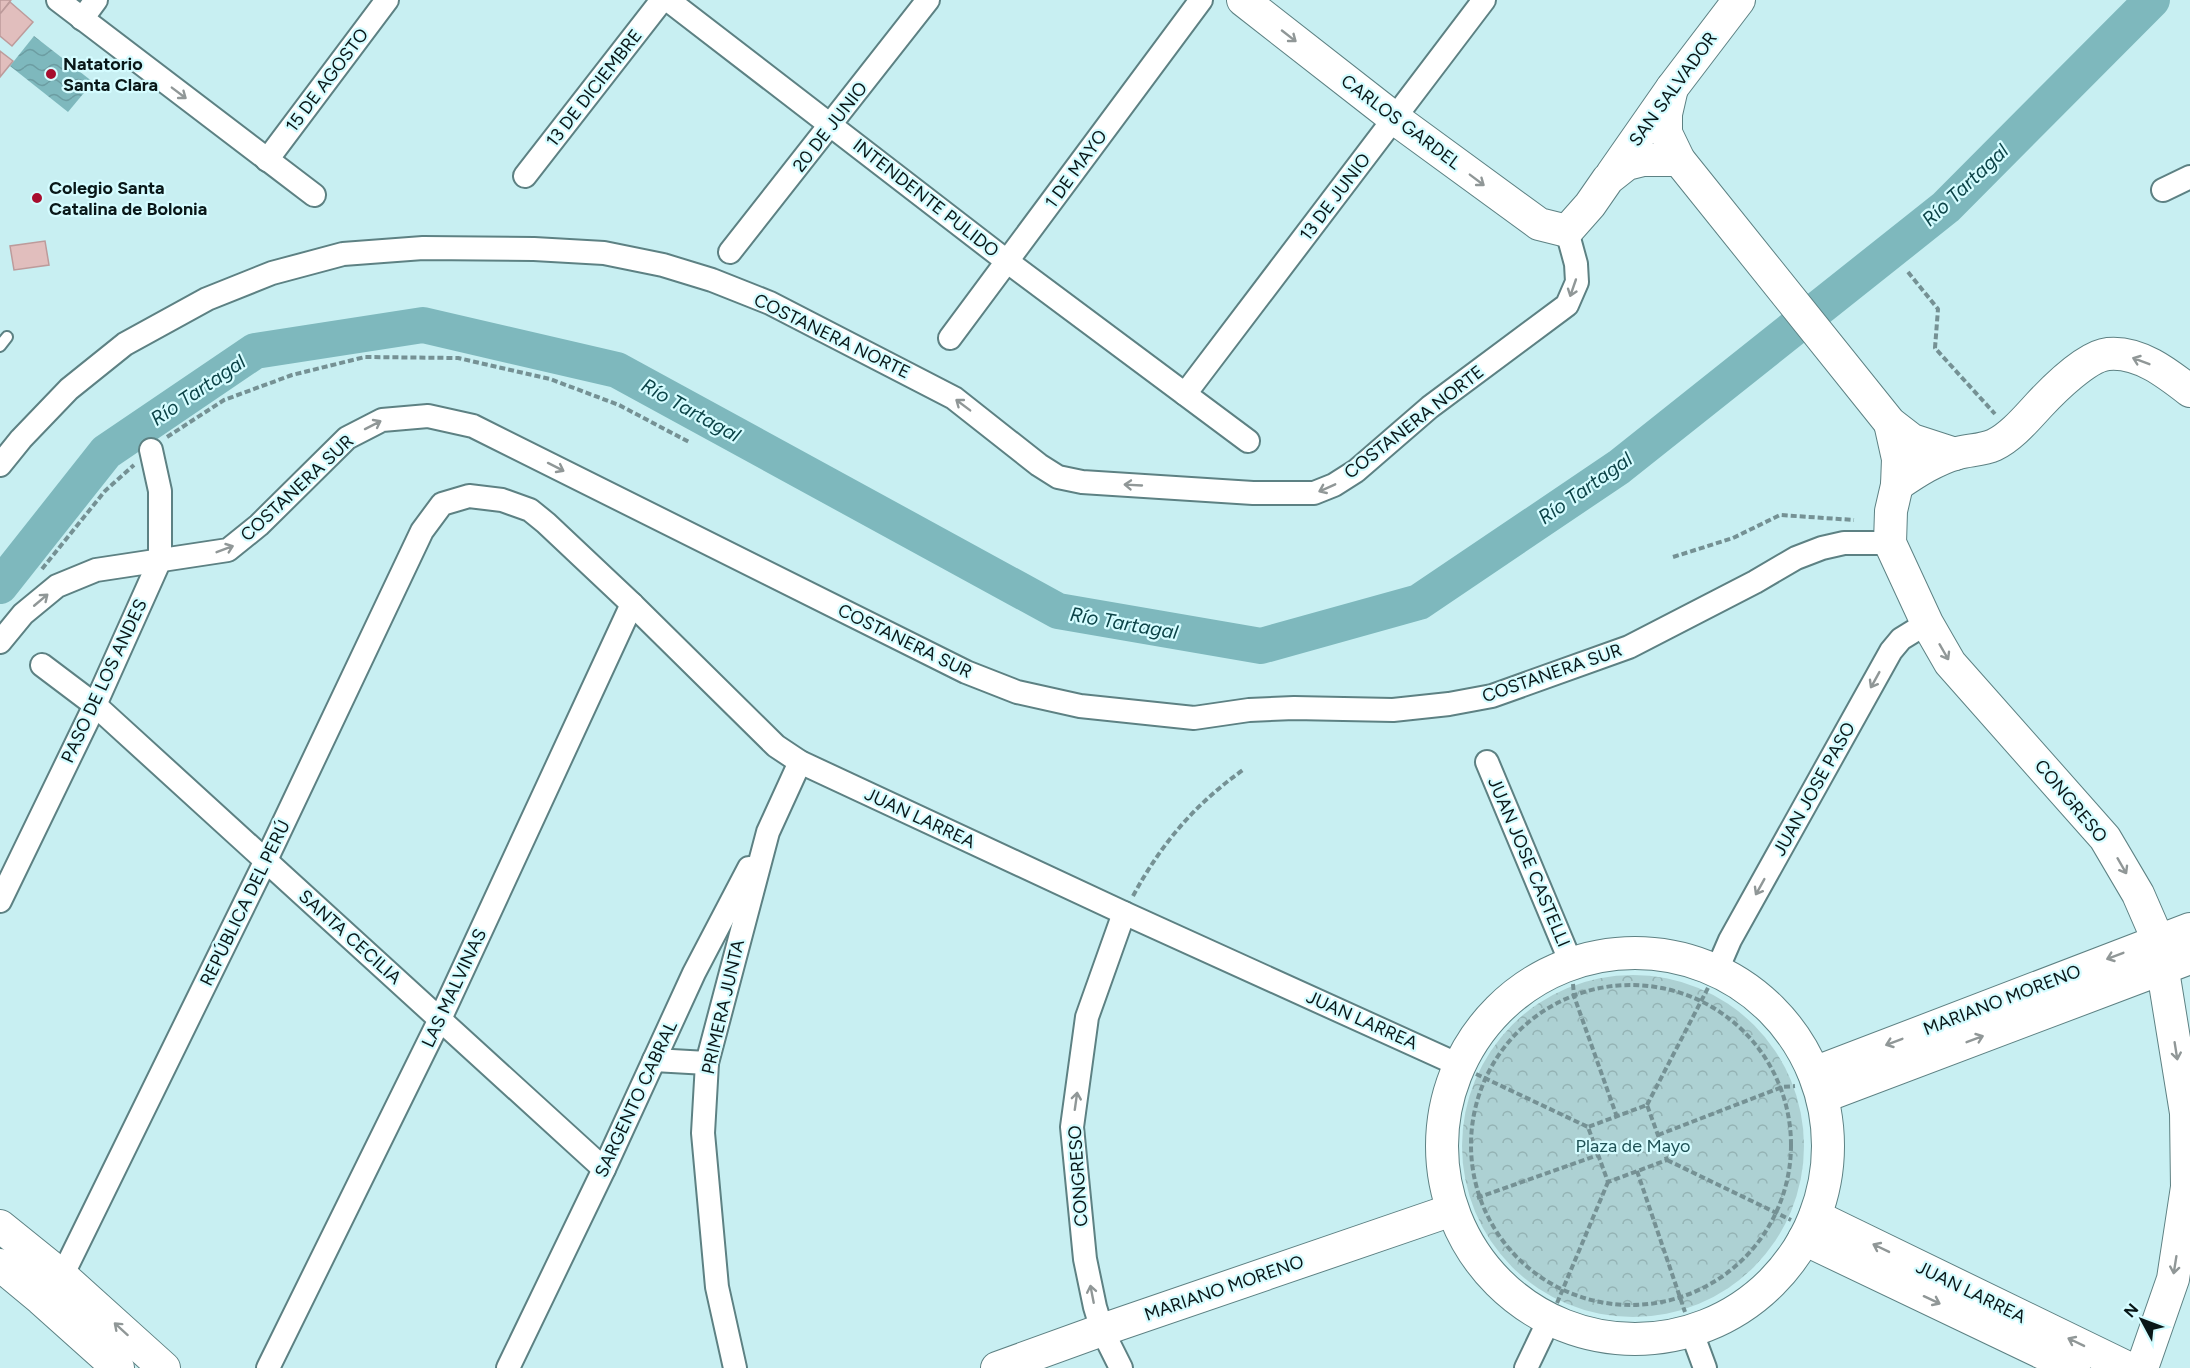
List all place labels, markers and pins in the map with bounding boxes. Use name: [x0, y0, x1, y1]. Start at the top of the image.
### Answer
place label: Natatorio Santa Clara: [63, 53, 158, 96]
marker: Natatorio Santa Clara: [44, 67, 58, 81]
place label: Colegio Santa Catalina de Bolonia: [49, 177, 207, 220]
marker: Colegio Santa Catalina de Bolonia: [30, 191, 44, 205]

